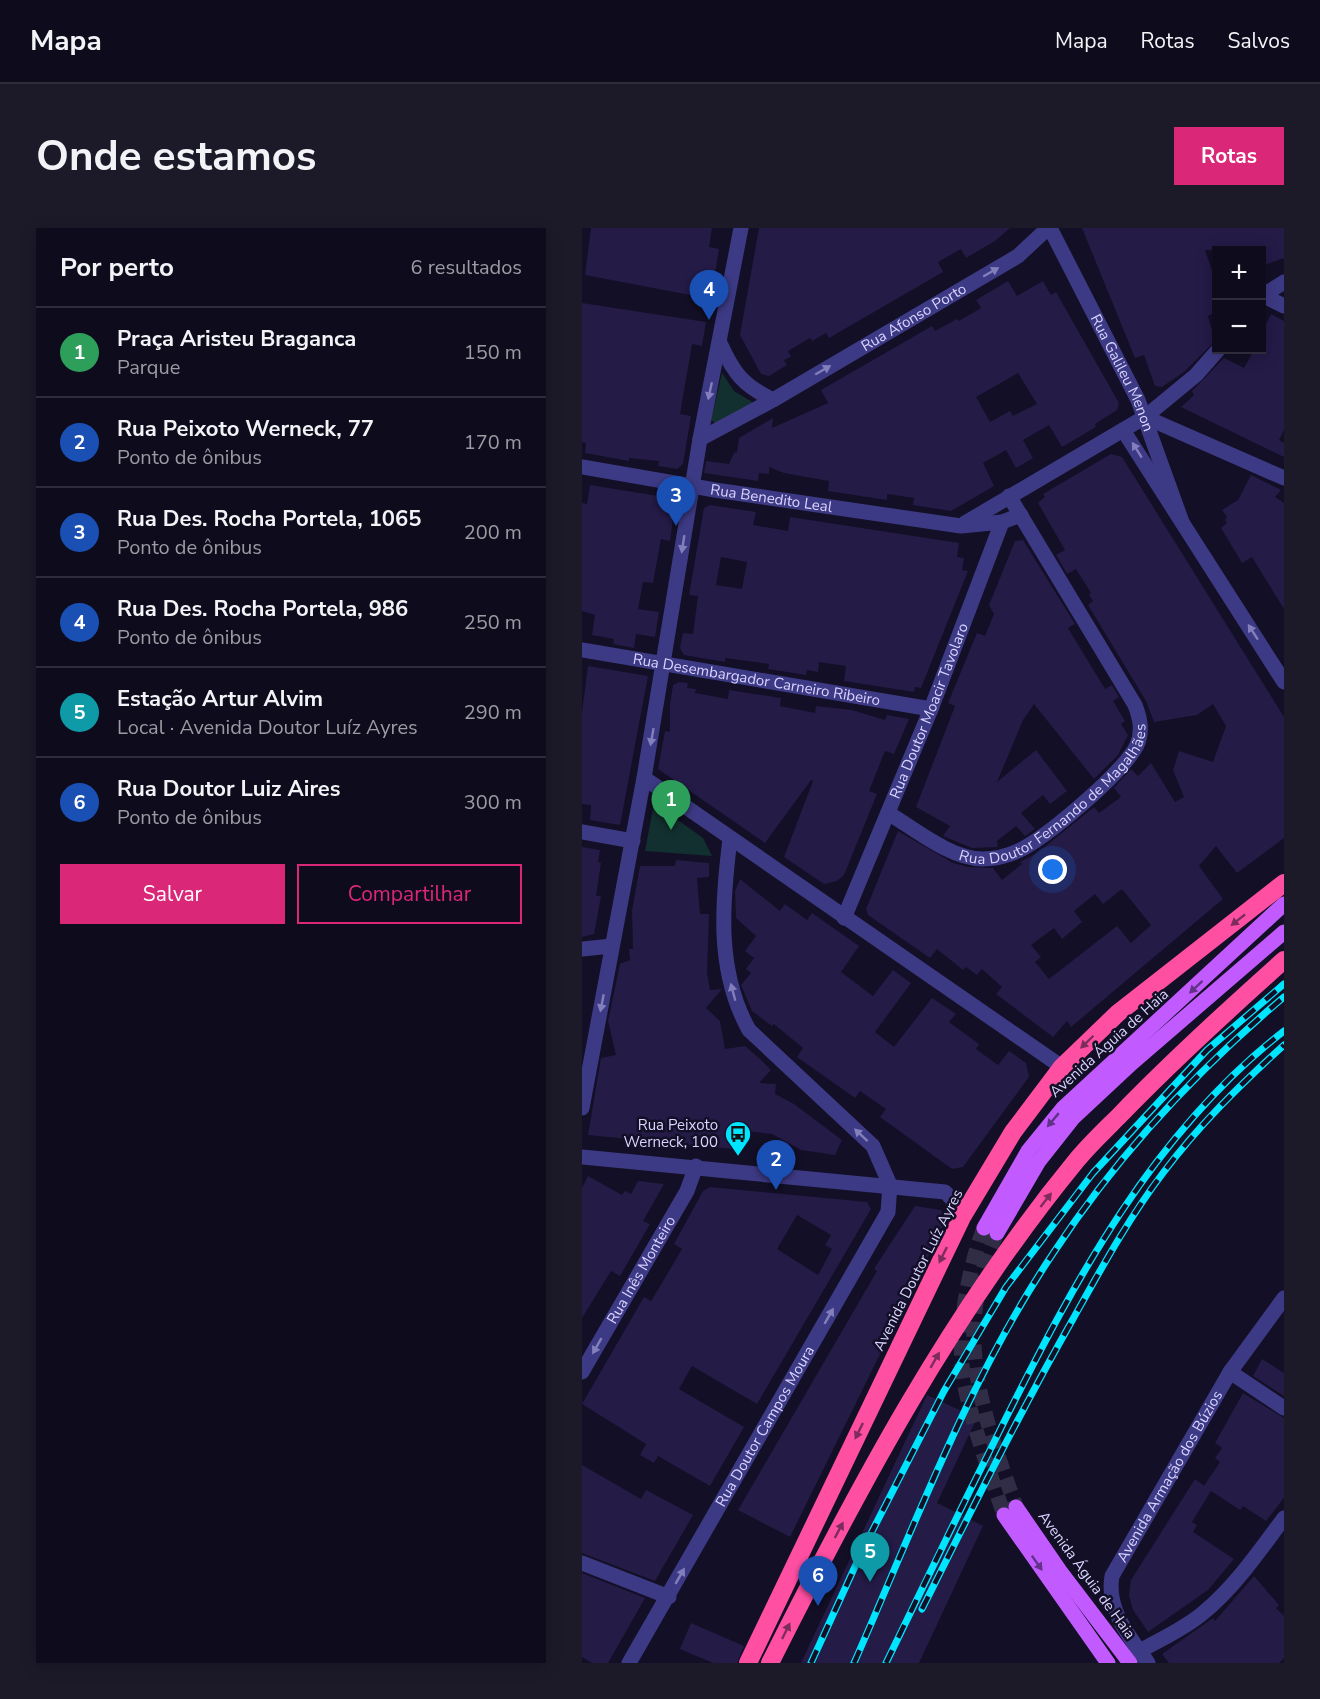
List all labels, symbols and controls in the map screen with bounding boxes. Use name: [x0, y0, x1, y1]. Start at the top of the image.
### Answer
text: Mapa: [30, 22, 102, 60]
text: Mapa: [1055, 27, 1108, 55]
text: Rotas: [1141, 27, 1195, 55]
text: Salvos: [1228, 27, 1290, 55]
button: Rotas: [1174, 127, 1284, 185]
text: Onde estamos: [36, 128, 317, 185]
map controls: [1212, 246, 1266, 354]
button: +: [1212, 246, 1266, 300]
text: Por perto: [60, 250, 174, 285]
text: 6 resultados: [411, 254, 522, 281]
one-way arrow: [983, 266, 999, 277]
pin: 4: [690, 270, 728, 320]
street label: Rua Afonso Porto: [857, 279, 970, 356]
button: −: [1212, 300, 1266, 354]
street label: Rua Galileu Menon: [1086, 311, 1159, 434]
text: Praça Aristeu Braganca: [117, 324, 356, 354]
text: 1: [74, 339, 86, 366]
text: 150 m: [464, 339, 522, 366]
text: Parque: [117, 354, 180, 381]
one-way arrow: [815, 365, 831, 376]
one-way arrow: [705, 382, 714, 401]
text: Rua Peixoto Werneck, 77: [117, 414, 374, 444]
text: 2: [74, 429, 86, 456]
text: 170 m: [464, 429, 522, 456]
one-way arrow: [1131, 442, 1142, 458]
text: Ponto de ônibus: [117, 444, 262, 471]
pin: 3: [656, 476, 695, 526]
street label: Rua Benedito Leal: [709, 479, 834, 517]
text: Rua Des. Rocha Portela, 1065: [117, 504, 421, 534]
text: 3: [74, 519, 86, 546]
text: 200 m: [464, 519, 522, 546]
text: Ponto de ônibus: [117, 534, 262, 561]
one-way arrow: [679, 535, 688, 554]
text: Rua Des. Rocha Portela, 986: [117, 594, 408, 624]
text: 4: [74, 609, 86, 636]
text: 250 m: [464, 609, 522, 636]
street label: Rua Doutor Moacir Tavolaro: [885, 620, 973, 802]
text: Ponto de ônibus: [117, 624, 262, 651]
one-way arrow: [1247, 624, 1258, 640]
street label: Rua Desembargador Carneiro Ribeiro: [631, 649, 882, 710]
text: Estação Artur Alvim: [117, 684, 323, 714]
text: 5: [74, 699, 86, 726]
text: 290 m: [464, 699, 522, 726]
text: Local · Avenida Doutor Luíz Ayres: [117, 714, 418, 741]
street label: Rua Doutor Fernando de Magalhães: [957, 723, 1150, 869]
one-way arrow: [647, 727, 656, 746]
text: Rua Doutor Luiz Aires: [117, 774, 341, 804]
pin: 1: [652, 780, 691, 830]
text: 6: [74, 789, 86, 816]
text: 300 m: [464, 789, 522, 816]
text: Ponto de ônibus: [117, 804, 262, 831]
your location: [1038, 855, 1067, 884]
button: Salvar: [60, 864, 285, 924]
button: Compartilhar: [297, 864, 522, 924]
one-way arrow: [1230, 913, 1246, 926]
one-way arrow: [1189, 980, 1203, 994]
one-way arrow: [728, 983, 738, 1001]
street label: Avenida Águia de Haia: [1045, 984, 1173, 1102]
one-way arrow: [597, 994, 606, 1013]
one-way arrow: [1079, 1035, 1094, 1049]
one-way arrow: [1047, 1112, 1060, 1128]
place label: Rua Peixoto Werneck, 100: [624, 1115, 718, 1152]
bus stop icon: Rua Peixoto Werneck, 100: [723, 1119, 753, 1157]
one-way arrow: [854, 1128, 869, 1142]
pin: 2: [756, 1140, 796, 1190]
street label: Avenida Doutor Luíz Ayres: [869, 1186, 967, 1354]
one-way arrow: [1039, 1192, 1051, 1207]
street label: Rua Inês Monteiro: [602, 1212, 680, 1328]
one-way arrow: [939, 1247, 948, 1264]
one-way arrow: [823, 1308, 834, 1324]
one-way arrow: [592, 1338, 602, 1355]
street label: Rua Doutor Campos Moura: [711, 1342, 819, 1510]
one-way arrow: [930, 1351, 940, 1368]
street label: Avenida Armação dos Búzios: [1112, 1387, 1227, 1566]
one-way arrow: [854, 1422, 863, 1439]
street label: Avenida Águia de Haia: [1034, 1507, 1140, 1643]
one-way arrow: [834, 1521, 844, 1538]
pin: 5: [850, 1532, 890, 1582]
one-way arrow: [1031, 1554, 1043, 1570]
pin: 6: [798, 1556, 838, 1606]
one-way arrow: [675, 1568, 685, 1585]
one-way arrow: [781, 1623, 790, 1640]

